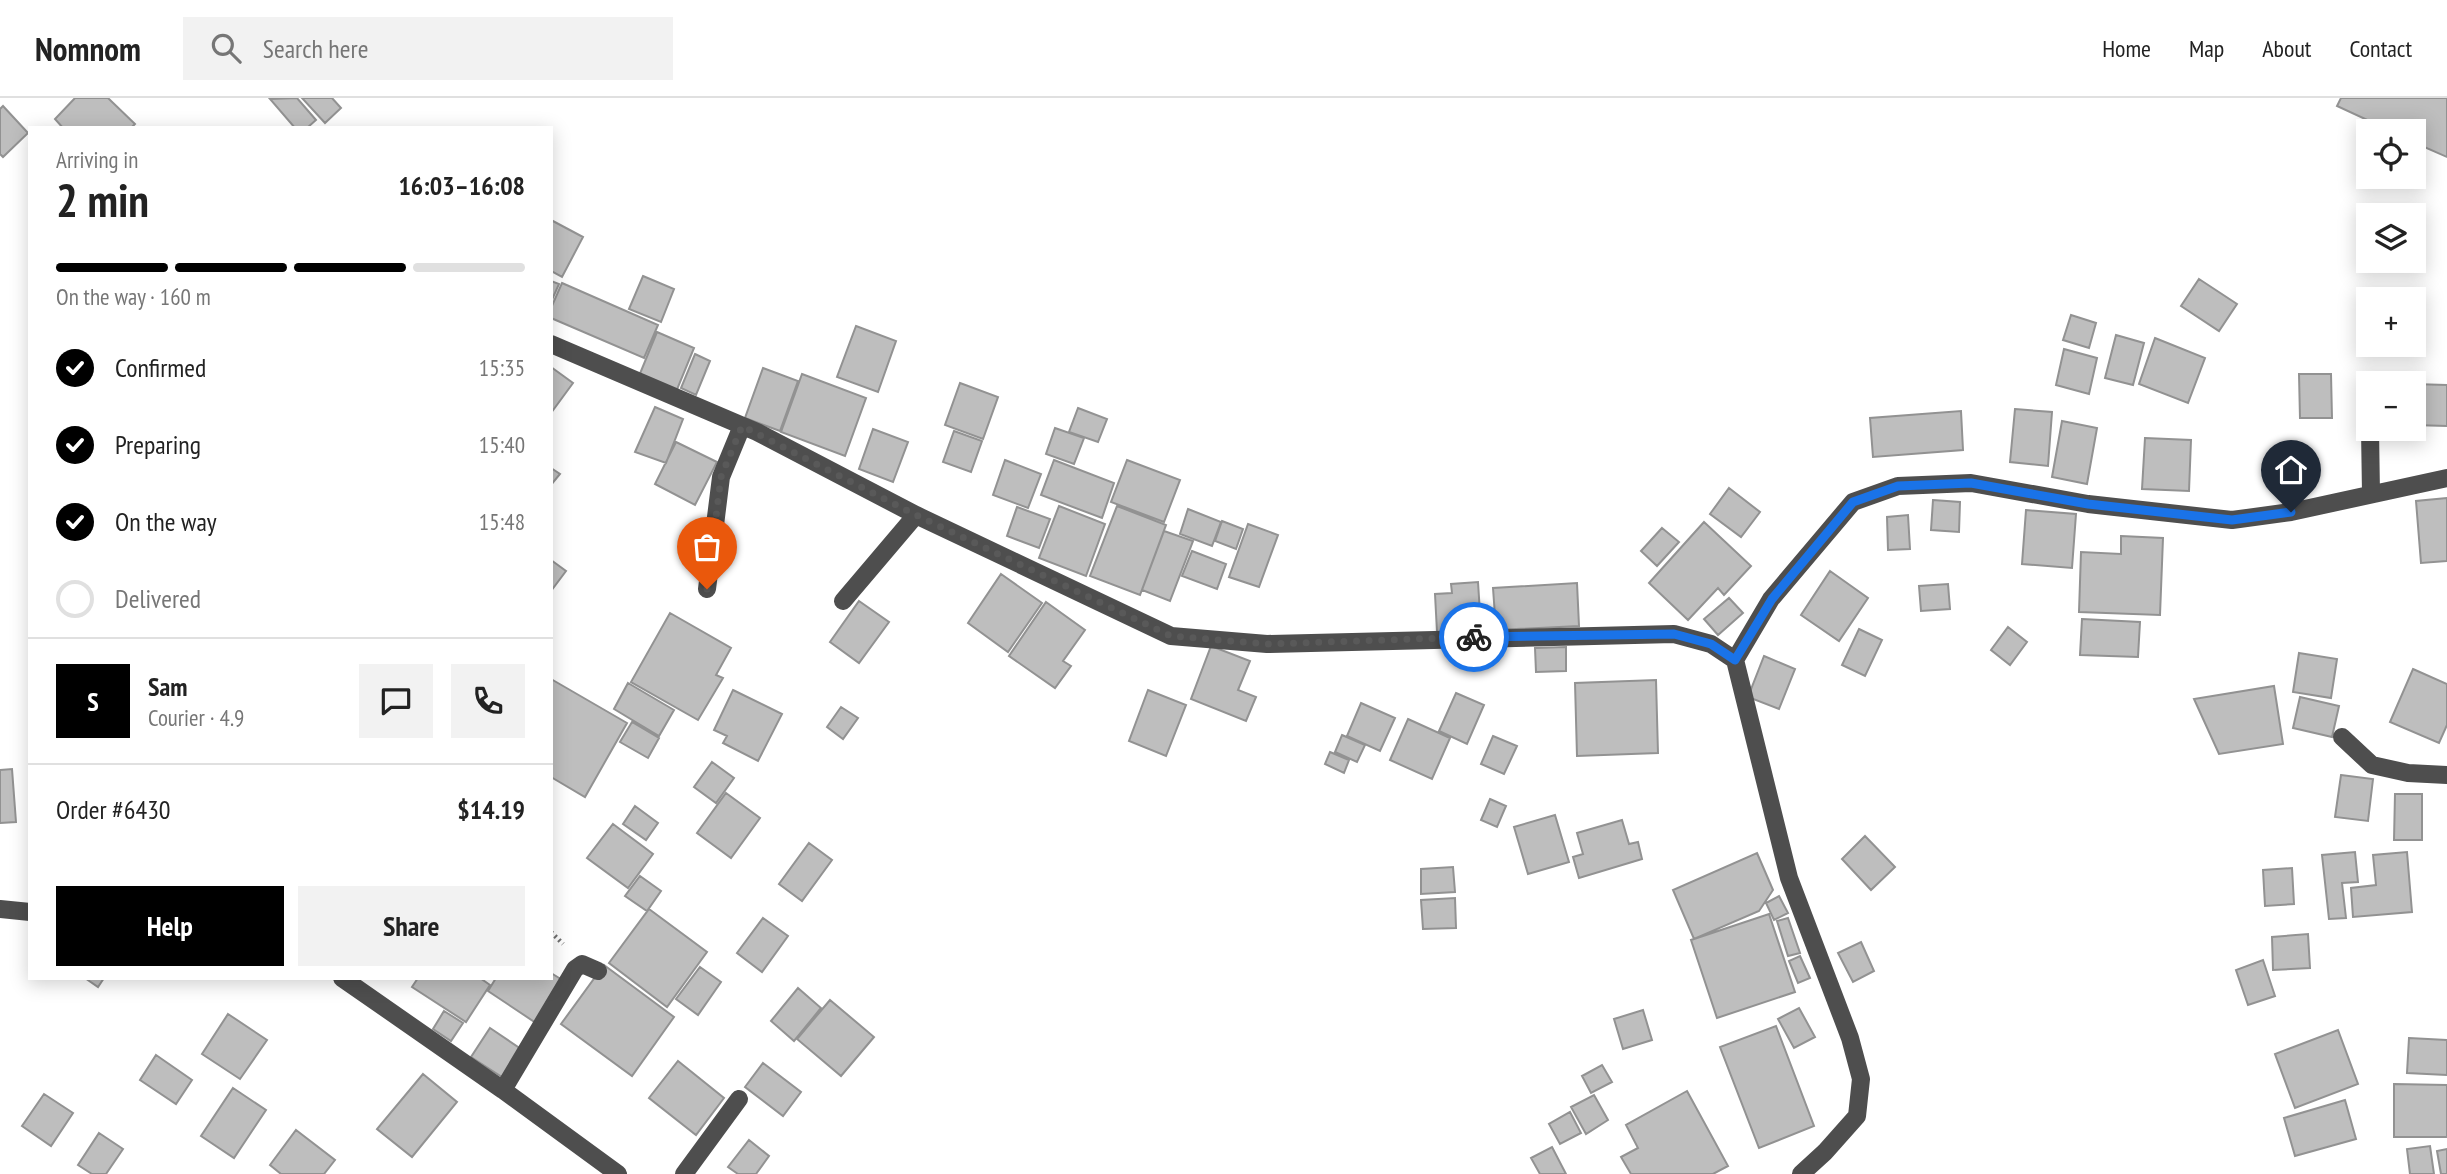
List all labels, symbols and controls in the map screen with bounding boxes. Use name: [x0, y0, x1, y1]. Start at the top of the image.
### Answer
search box: [183, 17, 673, 80]
text: Nomnom: [35, 27, 141, 70]
icon: search: [207, 29, 245, 67]
text: Search here: [263, 32, 368, 65]
text: Home: [2102, 33, 2151, 64]
text: Map: [2189, 33, 2224, 64]
text: About: [2262, 33, 2311, 64]
text: Contact: [2349, 33, 2412, 64]
map controls: [2356, 119, 2426, 441]
button: locate: [2356, 119, 2426, 189]
text: Arriving in: [56, 145, 138, 174]
text: 16:03–16:08: [398, 169, 525, 202]
text: 2 min: [56, 170, 149, 230]
button: layers: [2356, 203, 2426, 273]
text: On the way · 160 m: [56, 282, 211, 311]
button: +: [2356, 287, 2426, 357]
icon: check: [56, 349, 94, 387]
text: Confirmed: [115, 351, 206, 384]
text: 15:35: [479, 353, 525, 382]
button: −: [2356, 371, 2426, 441]
icon: check: [56, 426, 94, 464]
text: Preparing: [115, 428, 201, 461]
text: 15:40: [479, 430, 525, 459]
pin: [2261, 440, 2321, 512]
icon: home: [2272, 451, 2310, 489]
icon: check: [56, 503, 94, 541]
text: On the way: [115, 505, 217, 538]
text: 15:48: [479, 507, 525, 536]
pin: [677, 517, 737, 589]
icon: bag: [688, 528, 726, 566]
text: Delivered: [115, 582, 201, 615]
courier: [1439, 602, 1509, 672]
icon: bike: [1455, 618, 1493, 656]
button: chat: [359, 664, 433, 738]
button: phone: [451, 664, 525, 738]
text: Sam: [148, 670, 187, 703]
text: S: [87, 685, 99, 718]
text: Courier · 4.9: [148, 703, 244, 732]
text: Order #6430: [56, 793, 171, 826]
text: $14.19: [457, 793, 525, 826]
button: Help: [56, 886, 284, 966]
button: Share: [298, 886, 525, 966]

